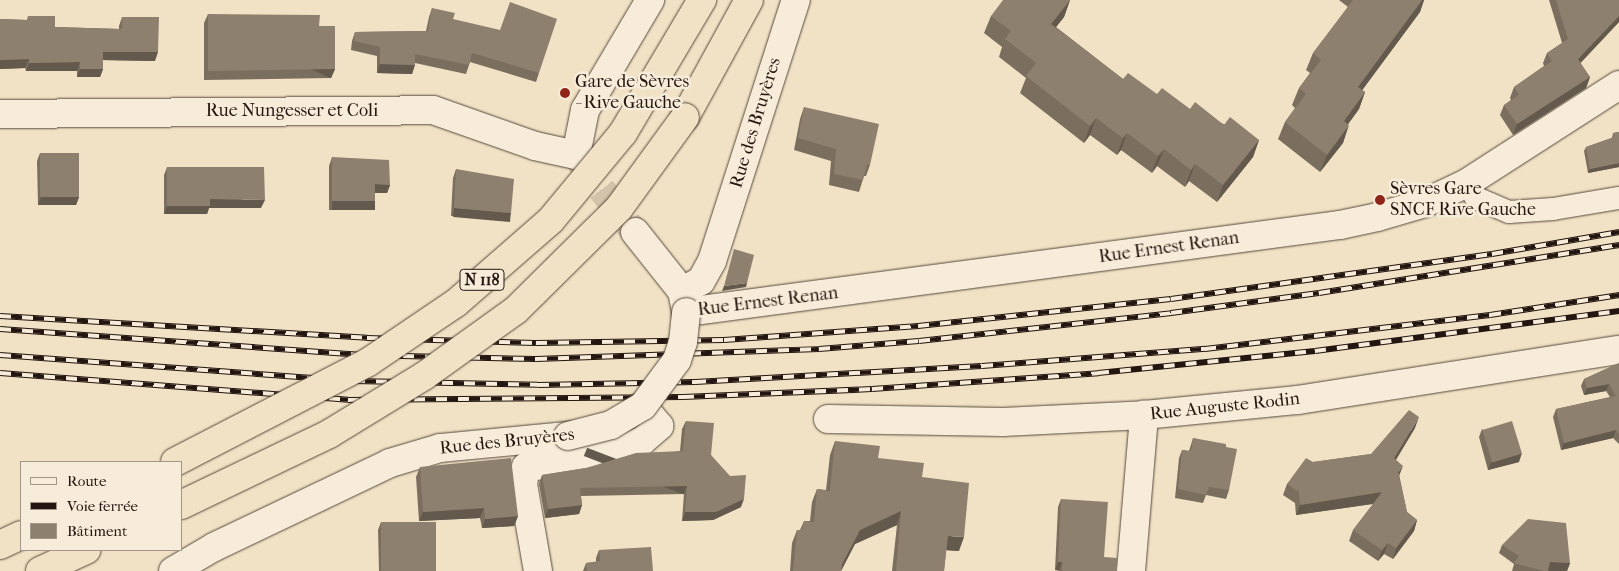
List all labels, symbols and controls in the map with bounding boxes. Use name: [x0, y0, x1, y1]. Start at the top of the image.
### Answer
street label: Rue des Bruyères: [726, 55, 786, 191]
place label: Gare de Sèvres - Rive Gauche: [575, 72, 689, 115]
marker: Gare de Sèvres - Rive Gauche: [559, 87, 571, 99]
street label: Rue Nungesser et Coli: [206, 100, 378, 122]
place label: Sèvres Gare SNCF Rive Gauche: [1390, 179, 1536, 222]
marker: Sèvres Gare SNCF Rive Gauche: [1374, 194, 1386, 206]
street label: Rue Ernest Renan: [1097, 227, 1241, 269]
road number: N 118: [458, 266, 506, 294]
street label: Rue Ernest Renan: [696, 283, 840, 321]
street label: Rue Auguste Rodin: [1149, 388, 1301, 426]
street label: Rue des Bruyères: [439, 424, 575, 460]
legend: [20, 461, 182, 551]
text: Route: [67, 472, 106, 490]
text: Voie ferrée: [67, 497, 138, 515]
text: Bâtiment: [67, 522, 127, 540]

